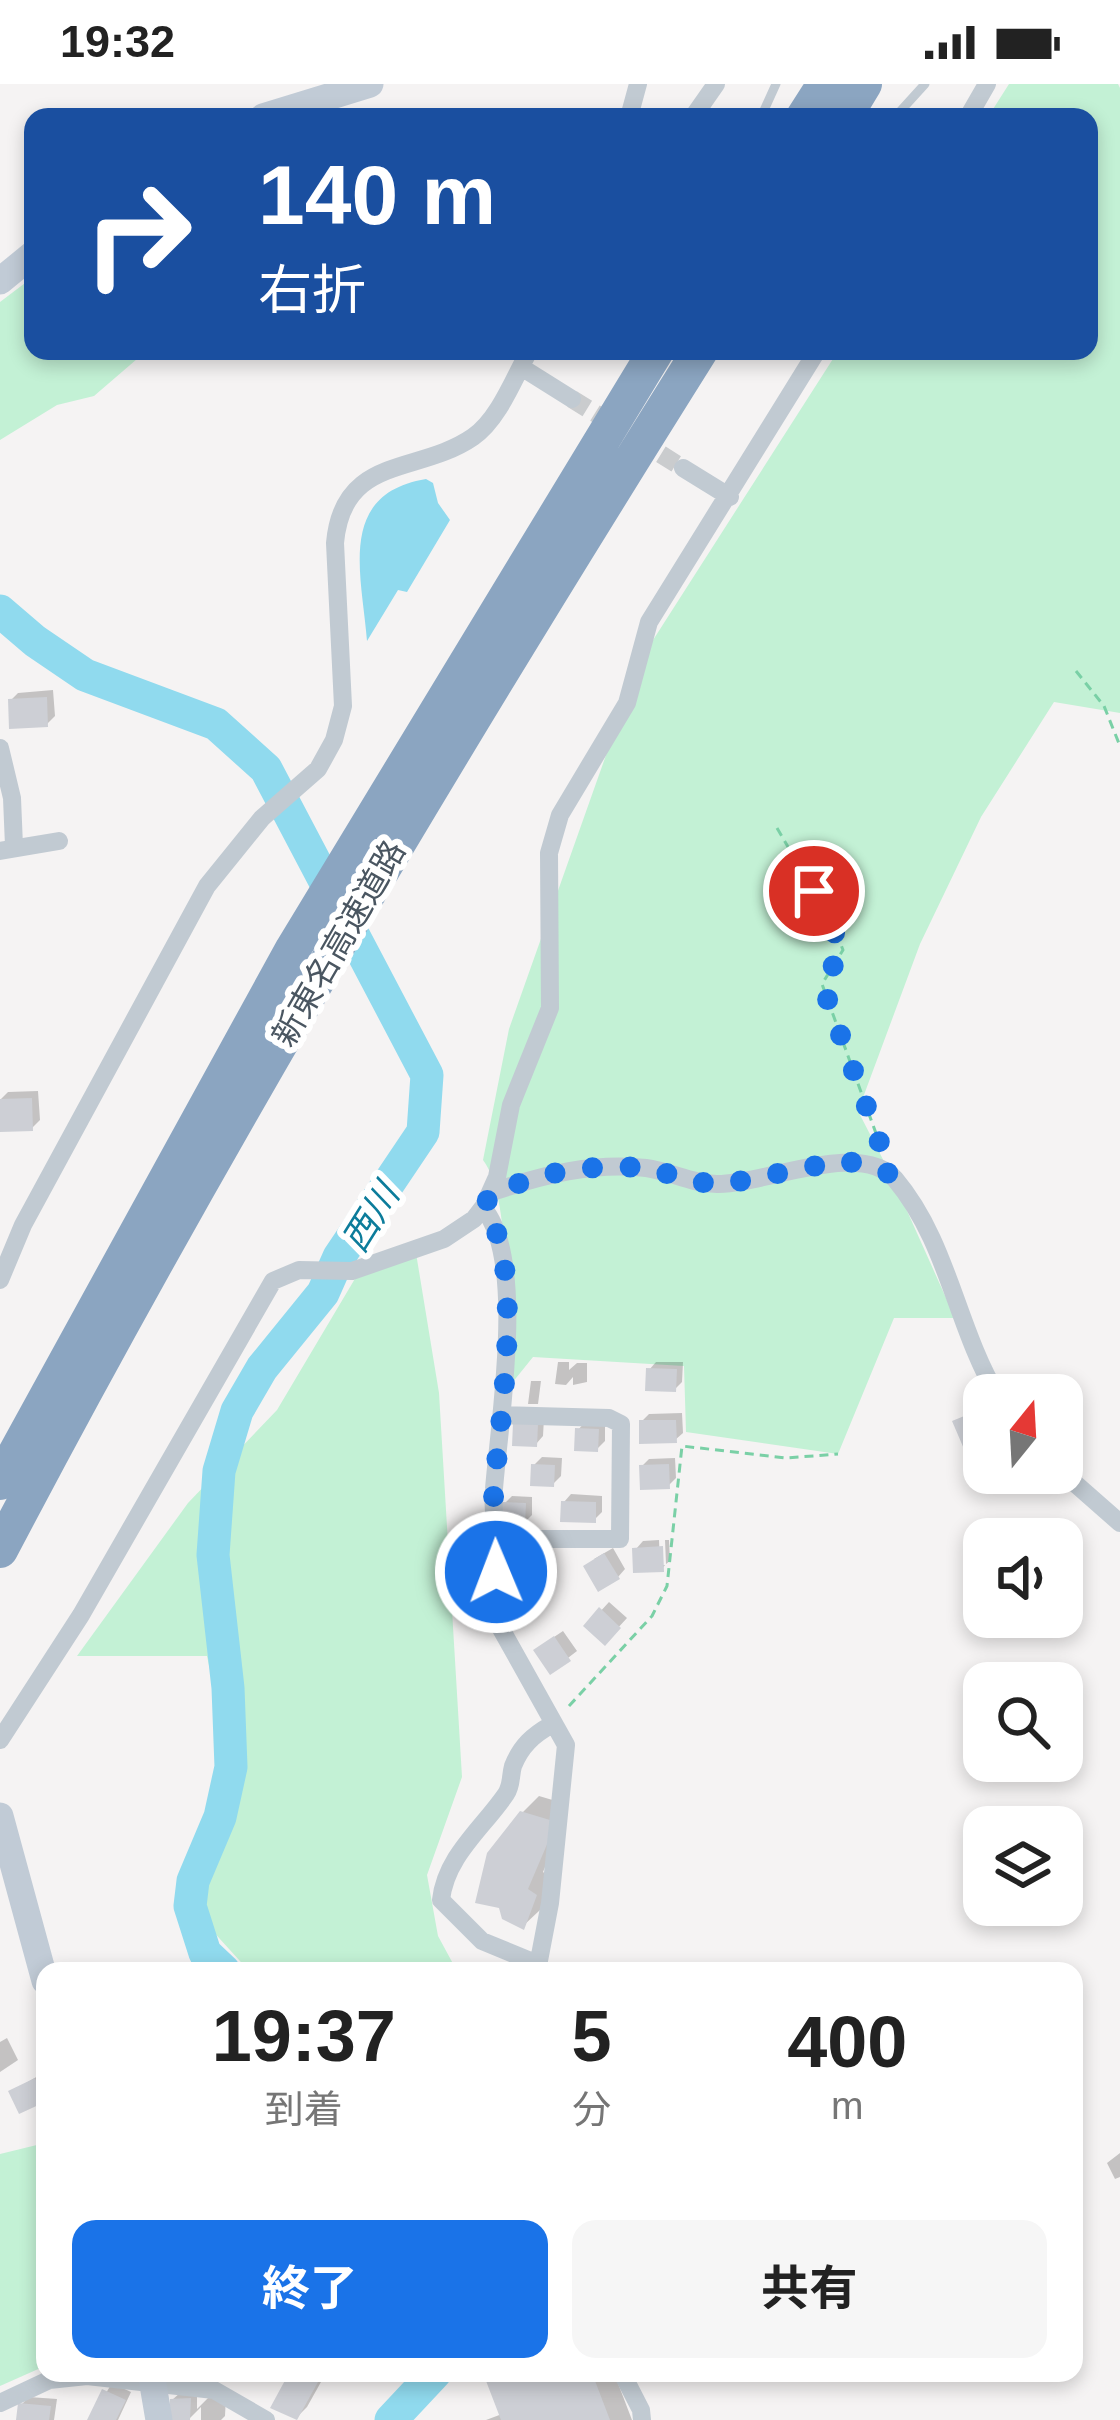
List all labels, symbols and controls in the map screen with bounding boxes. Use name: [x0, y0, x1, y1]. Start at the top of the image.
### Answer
text: 19:32: [60, 16, 175, 67]
text: 140 m: [258, 148, 496, 242]
icon: right: [60, 156, 216, 312]
text: 右折: [258, 260, 366, 320]
street label: 新東名高速道路: [265, 834, 412, 1053]
pin: [763, 840, 865, 942]
icon: arrive: [781, 858, 847, 924]
water label: 西川: [334, 1172, 409, 1259]
north arrow: [963, 1374, 1083, 1494]
map controls: [963, 1374, 1083, 1926]
position arrow: [433, 1509, 559, 1635]
button: sound: [963, 1518, 1083, 1638]
button: search: [963, 1662, 1083, 1782]
button: layers: [963, 1806, 1083, 1926]
text: 19:37: [212, 1996, 396, 2076]
text: 5: [571, 1996, 612, 2076]
text: 400: [787, 2002, 907, 2082]
text: m: [831, 2084, 863, 2127]
text: 到着: [265, 2088, 343, 2131]
text: 分: [572, 2088, 611, 2131]
button: 終了: [72, 2220, 548, 2358]
button: 共有: [572, 2220, 1047, 2358]

